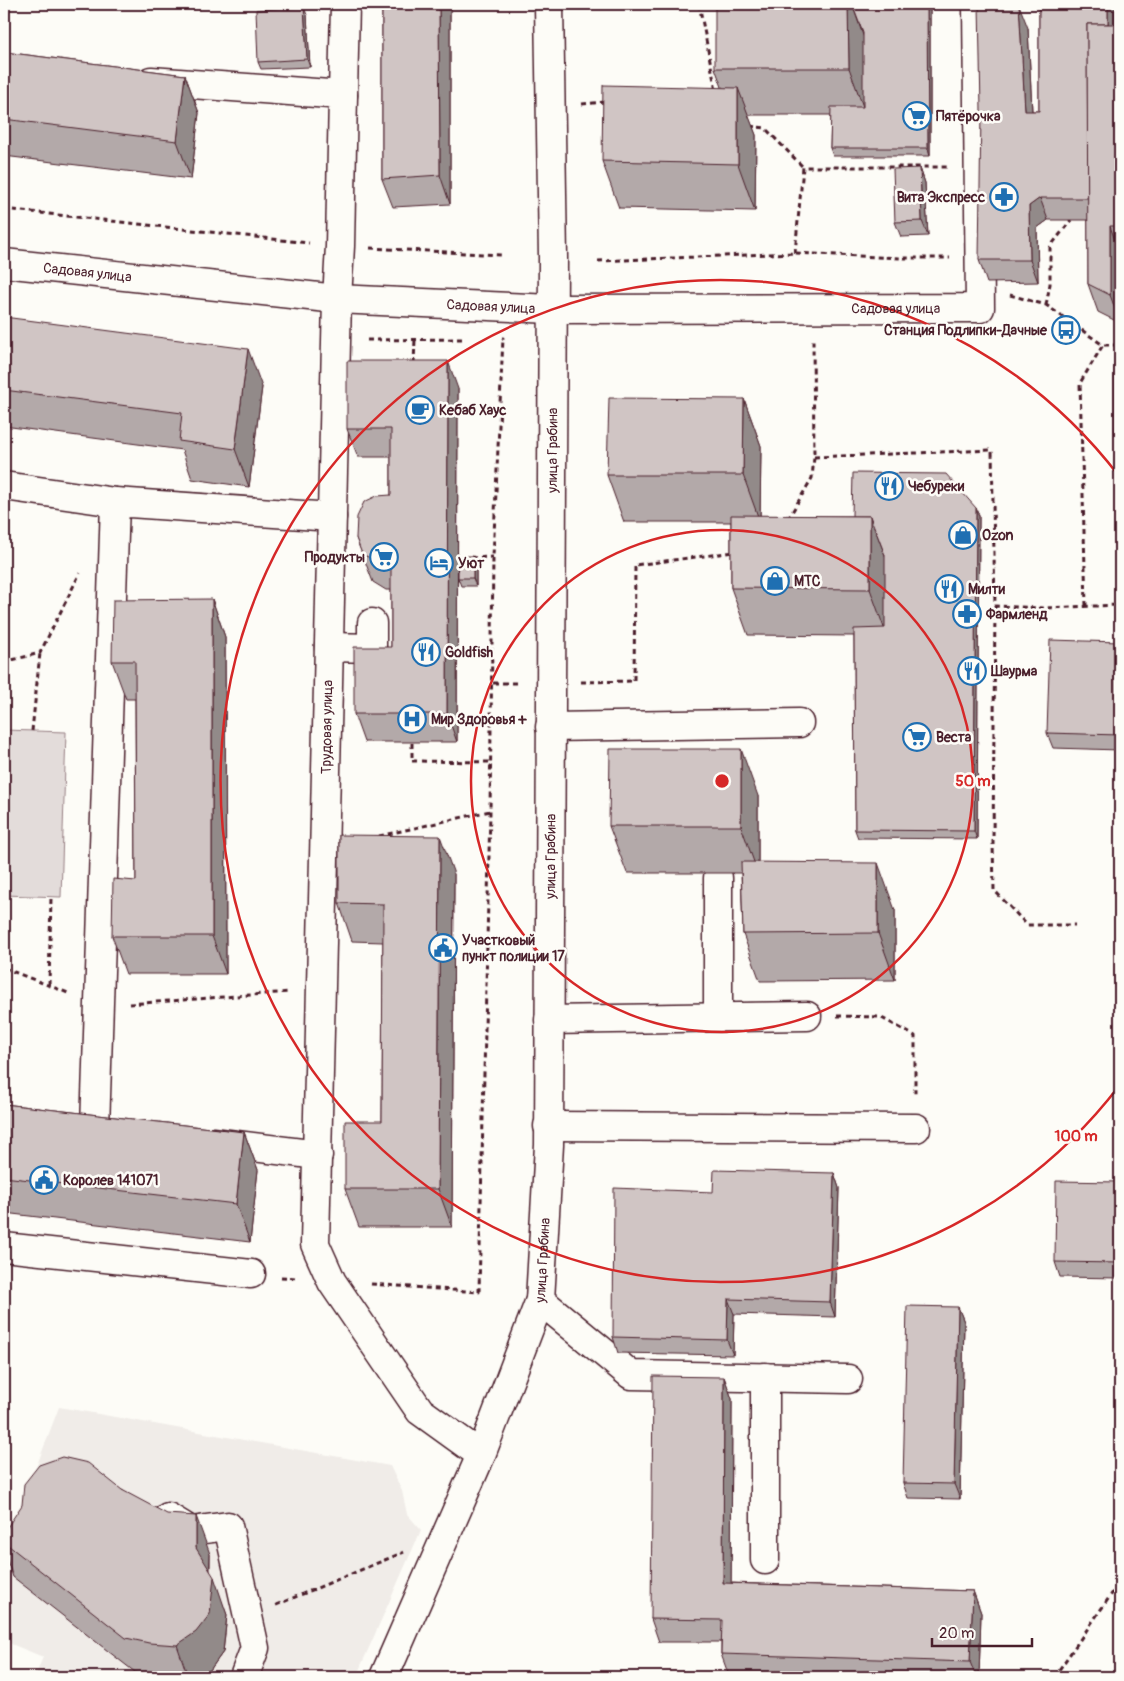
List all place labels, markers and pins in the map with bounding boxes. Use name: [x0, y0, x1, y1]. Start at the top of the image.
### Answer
supermarket icon: Пятёрочка: [902, 101, 932, 131]
place label: Пятёрочка: [936, 108, 1001, 125]
pharmacy icon: Вита Экспресс: [989, 182, 1019, 212]
place label: Вита Экспресс: [897, 189, 985, 206]
bus stop icon: Станция Подлипки-Дачные: [1051, 315, 1081, 345]
place label: Станция Подлипки-Дачные: [884, 322, 1048, 339]
cafe icon: Кебаб Хаус: [405, 395, 435, 425]
place label: Кебаб Хаус: [439, 402, 506, 419]
restaurant icon: Чебуреки: [874, 471, 904, 501]
place label: Чебуреки: [908, 478, 965, 495]
shop icon: Ozon: [948, 520, 978, 550]
place label: Ozon: [982, 527, 1014, 544]
supermarket icon: Продукты: [369, 542, 399, 572]
hotel icon: Уют: [424, 548, 454, 578]
place label: Продукты: [305, 549, 365, 566]
place label: Уют: [458, 555, 485, 572]
shop icon: МТС: [760, 566, 790, 596]
place label: МТС: [794, 573, 821, 590]
restaurant icon: Милти: [934, 574, 964, 604]
place label: Милти: [968, 581, 1006, 598]
pharmacy icon: Фармленд: [952, 599, 982, 629]
place label: Фармленд: [985, 606, 1048, 623]
restaurant icon: Goldfish: [411, 637, 441, 667]
place label: Goldfish: [445, 644, 493, 661]
restaurant icon: Шаурма: [957, 656, 987, 686]
place label: Шаурма: [990, 663, 1038, 680]
hospital icon: Мир Здоровья +: [397, 704, 427, 734]
place label: Мир Здоровья +: [431, 711, 527, 728]
supermarket icon: Веста: [902, 722, 932, 752]
place label: Веста: [936, 729, 972, 746]
centre of rings: [713, 772, 731, 790]
place label: Участковый пункт полиции 17: [462, 932, 565, 965]
public building icon: Участковый пункт полиции 17: [428, 933, 458, 963]
public building icon: Королев 141071: [29, 1165, 59, 1195]
place label: Королев 141071: [63, 1172, 158, 1189]

